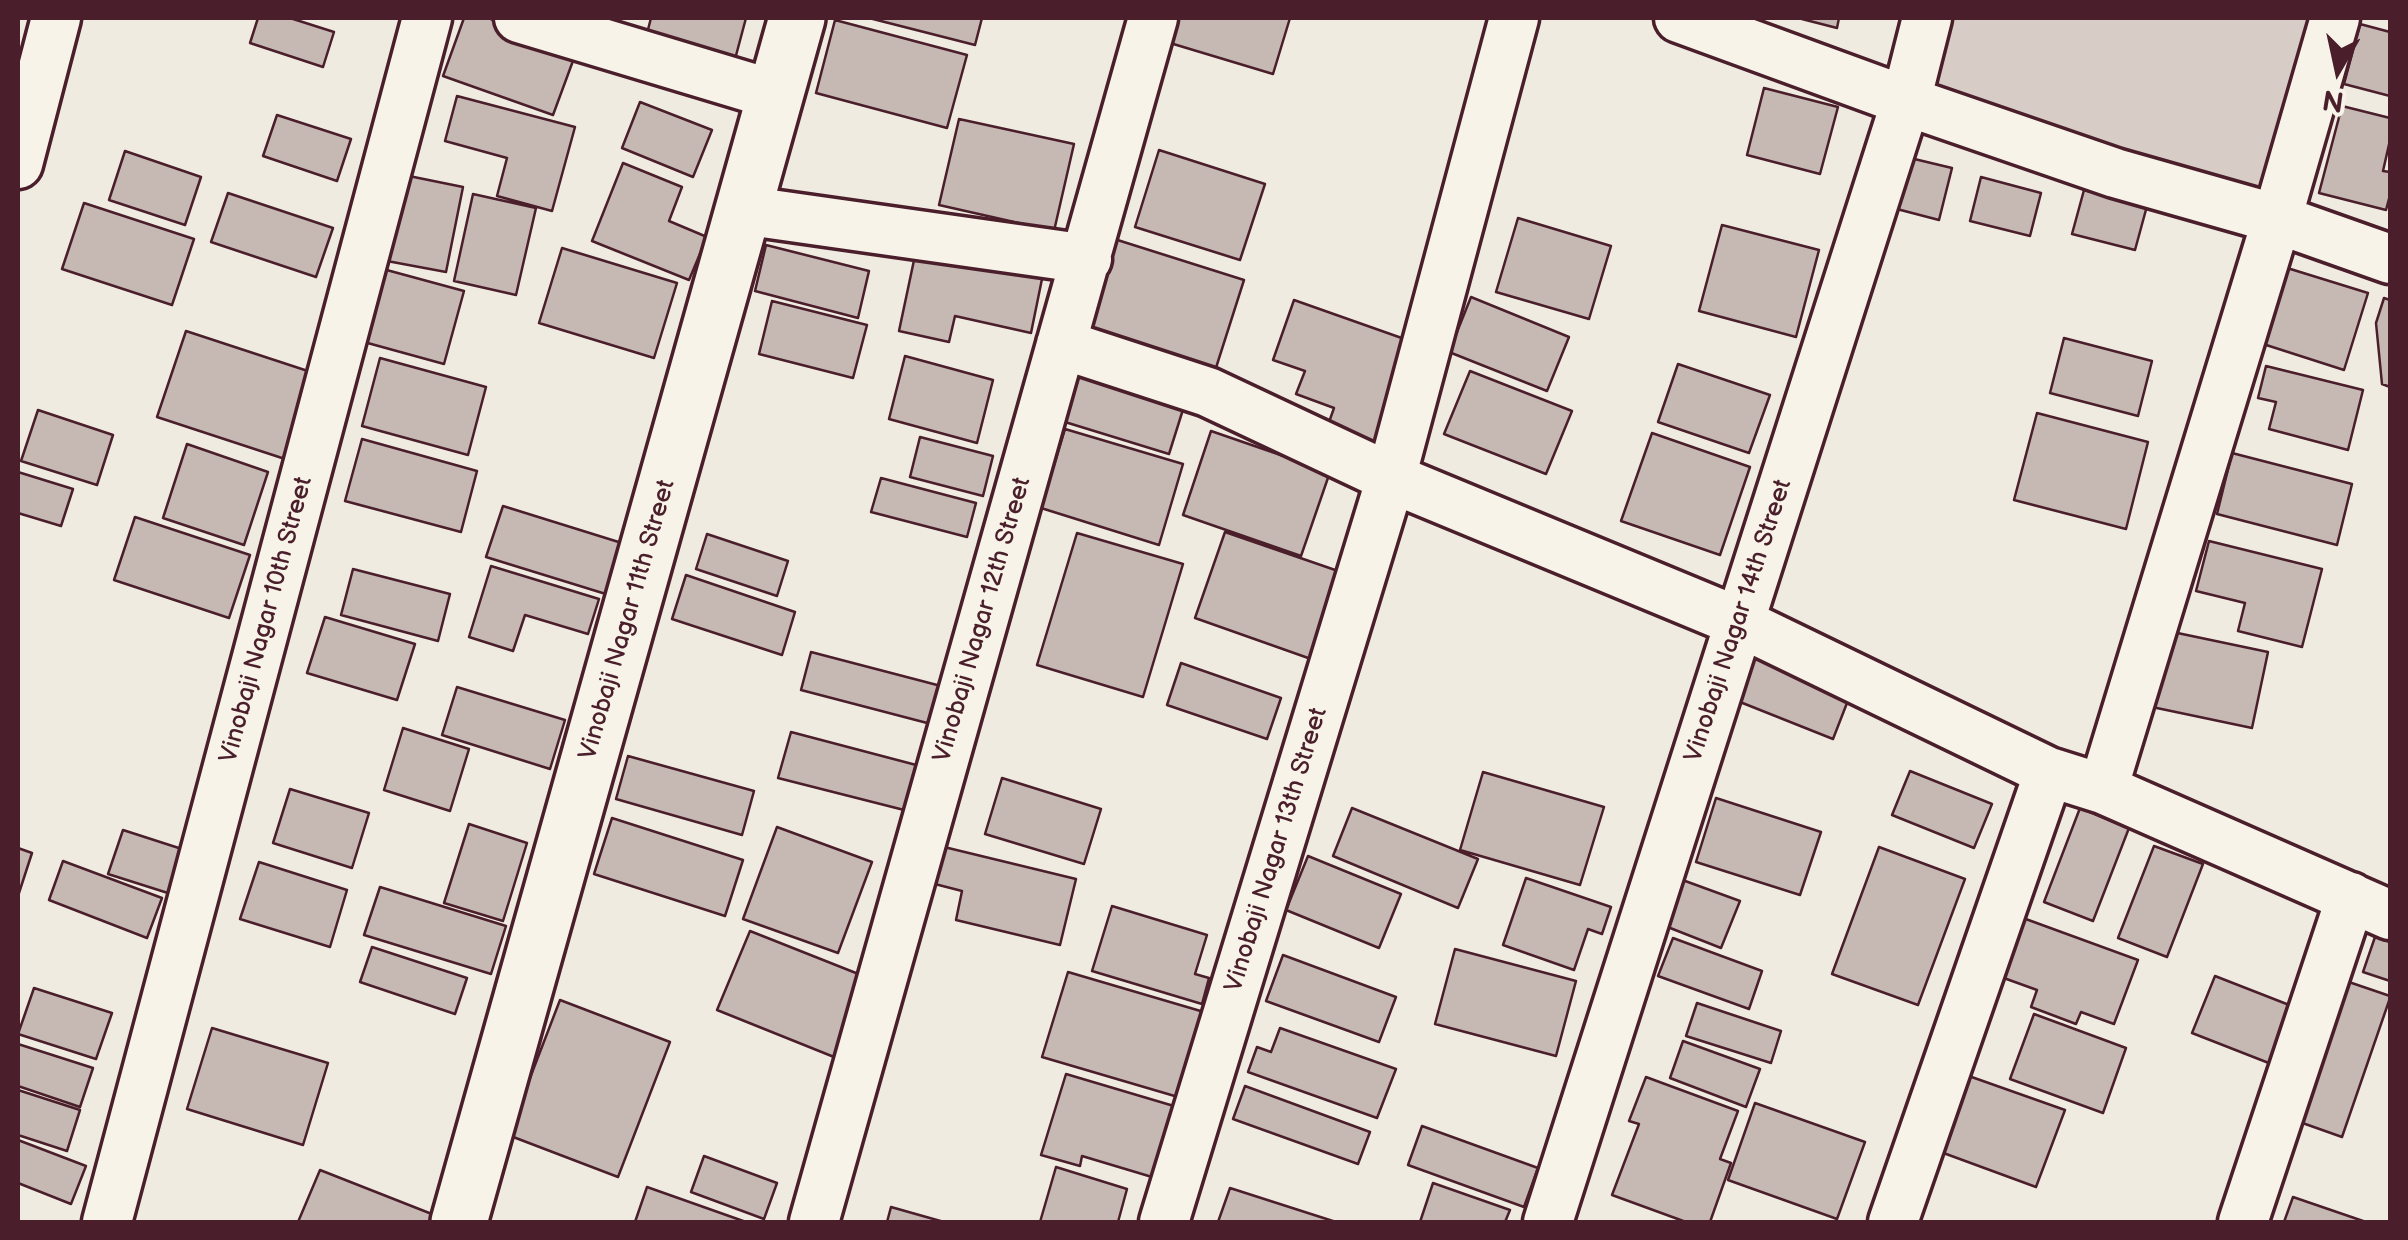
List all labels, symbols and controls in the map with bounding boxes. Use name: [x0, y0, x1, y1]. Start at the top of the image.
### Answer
north arrow: [2288, 20, 2388, 120]
text: N: [2320, 82, 2346, 118]
street label: Vinobaji Nagar 10th Street: [214, 474, 320, 766]
street label: Vinobaji Nagar 12th Street: [928, 474, 1038, 766]
street label: Vinobaji Nagar 11th Street: [574, 476, 682, 764]
street label: Vinobaji Nagar 14th Street: [1679, 476, 1799, 766]
street label: Vinobaji Nagar 13th Street: [1219, 704, 1335, 996]

